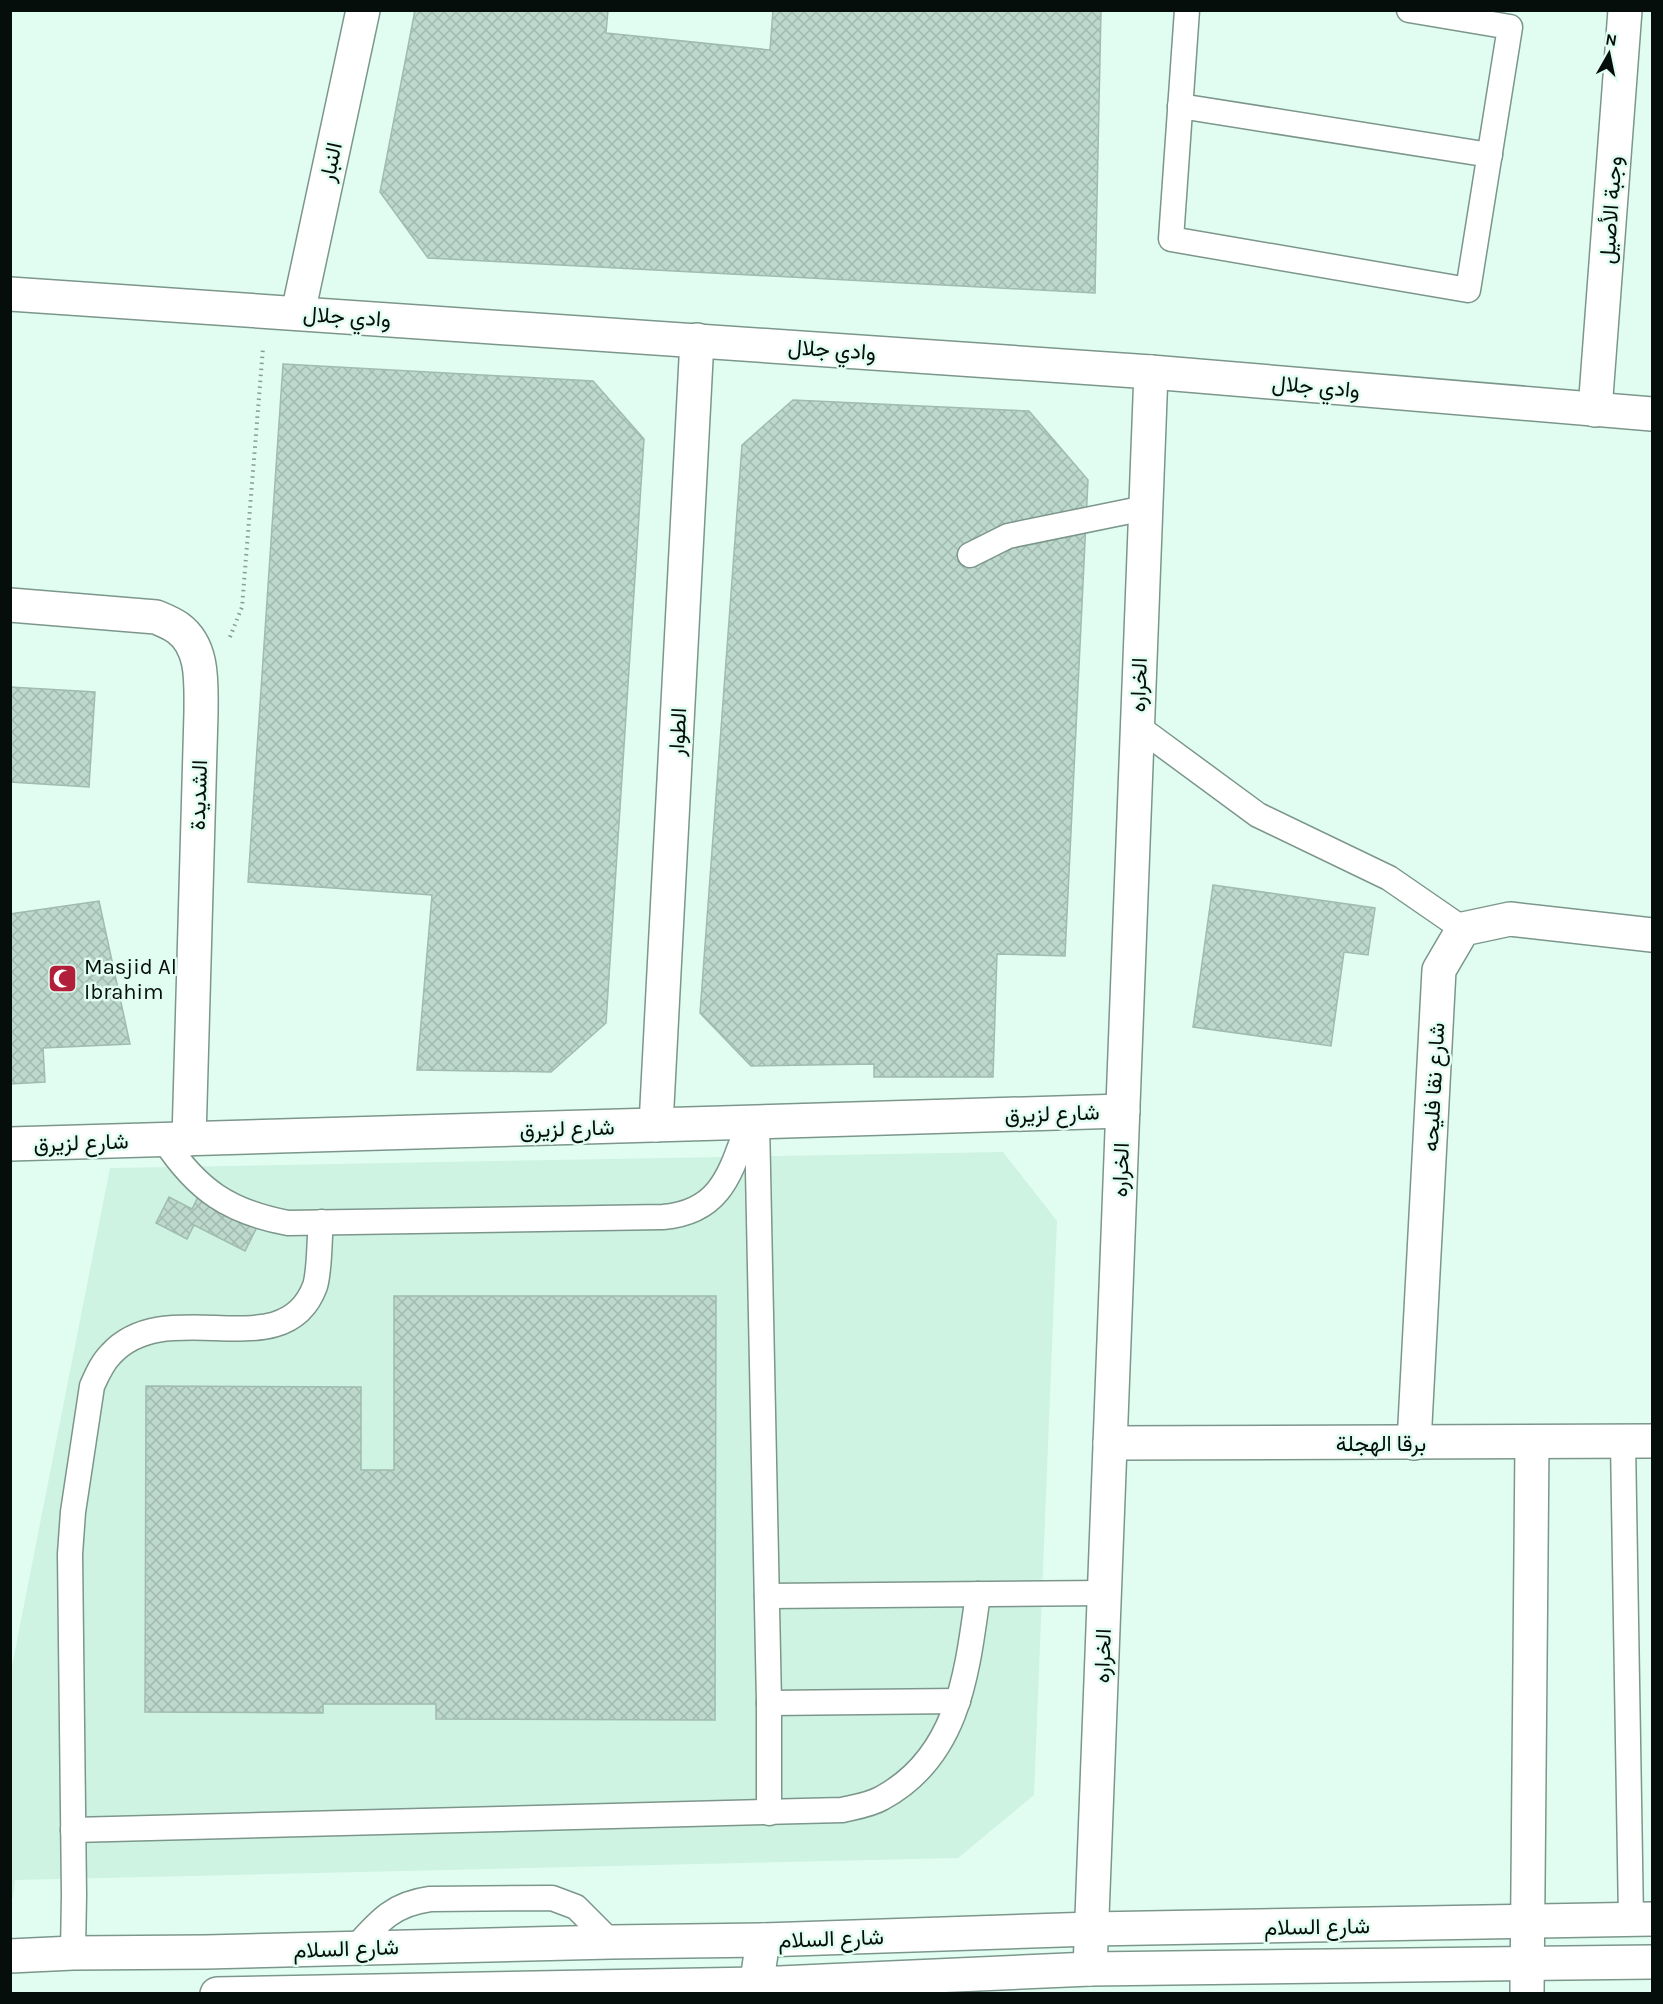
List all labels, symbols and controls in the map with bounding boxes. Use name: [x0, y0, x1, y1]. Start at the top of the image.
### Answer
north arrow: [1579, 24, 1639, 84]
text: N: [1604, 29, 1618, 50]
street label: النبار: [314, 140, 348, 185]
street label: وجبة الأصيل: [1594, 155, 1628, 265]
street label: وادي جلال: [302, 301, 392, 338]
street label: وادي جلال: [787, 334, 877, 371]
street label: وادي جلال: [1270, 370, 1361, 409]
street label: الخراره: [1125, 657, 1153, 713]
street label: الطوار: [664, 707, 692, 758]
street label: الشديدة: [185, 759, 213, 831]
place label: Masjid Al Ibrahim: [84, 954, 177, 1005]
mosque icon: Masjid Al Ibrahim: [47, 963, 79, 995]
street label: شارع نقا فليحه: [1418, 1022, 1451, 1152]
street label: شارع لزيرق: [1004, 1099, 1100, 1130]
street label: شارع لزيرق: [519, 1114, 615, 1145]
street label: شارع لزيرق: [33, 1128, 129, 1159]
street label: الخراره: [1107, 1142, 1135, 1198]
street label: برقا الهجلة: [1336, 1431, 1426, 1457]
street label: الخراره: [1089, 1628, 1117, 1684]
street label: شارع السلام: [1264, 1913, 1370, 1942]
street label: شارع السلام: [778, 1924, 884, 1955]
street label: شارع السلام: [293, 1934, 399, 1965]

